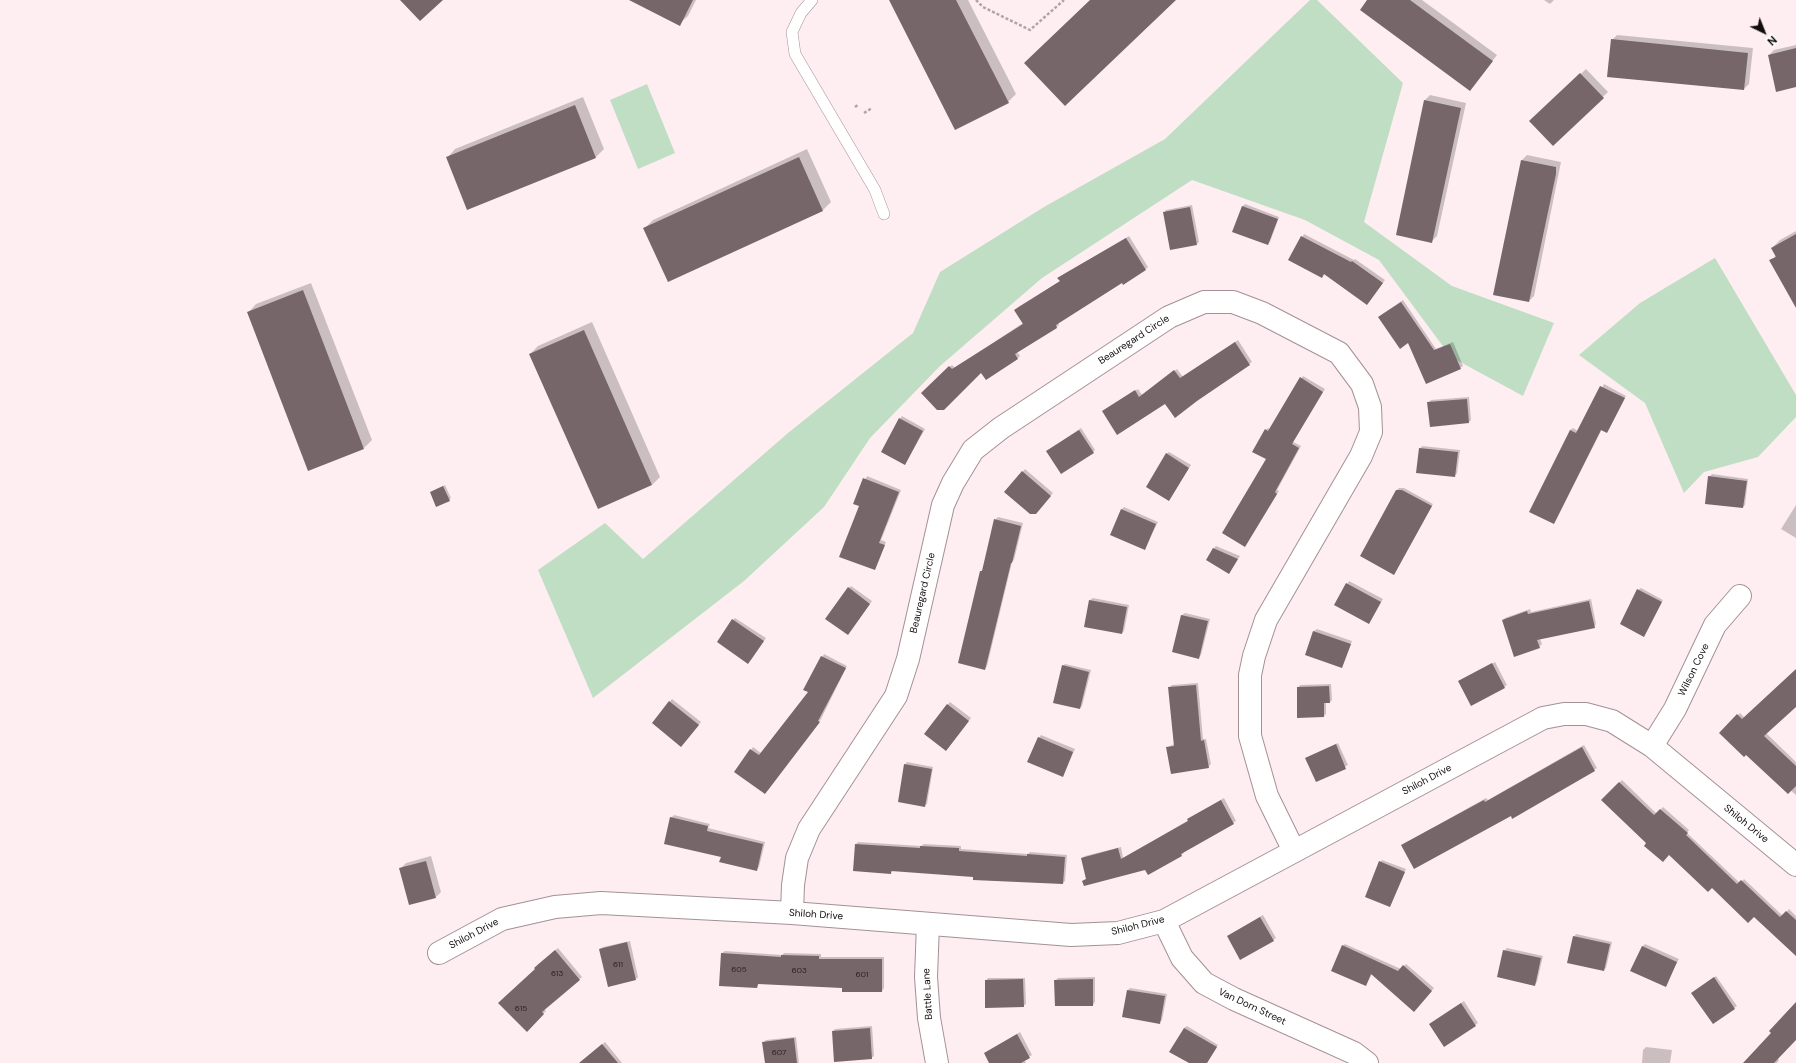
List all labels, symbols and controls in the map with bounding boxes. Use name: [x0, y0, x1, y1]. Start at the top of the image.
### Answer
north arrow: [1744, 12, 1784, 52]
text: N: [1764, 33, 1780, 49]
street label: Beauregard Circle: [1096, 313, 1172, 367]
street label: Beauregard Circle: [908, 552, 938, 634]
street label: Wilson Cove: [1676, 642, 1712, 698]
street label: Shiloh Drive: [1400, 762, 1454, 798]
street label: Shiloh Drive: [1721, 802, 1771, 846]
street label: Shiloh Drive: [789, 907, 843, 923]
street label: Shiloh Drive: [1110, 914, 1166, 938]
street label: Shiloh Drive: [447, 916, 501, 952]
house number: 611: [613, 960, 623, 970]
house number: 605: [731, 965, 747, 975]
house number: 603: [791, 966, 807, 976]
street label: Battle Lane: [921, 968, 935, 1020]
house number: 613: [551, 969, 563, 979]
house number: 601: [856, 970, 868, 980]
street label: Van Dorn Street: [1216, 986, 1288, 1028]
house number: 615: [515, 1004, 527, 1014]
house number: 607: [772, 1048, 786, 1058]

